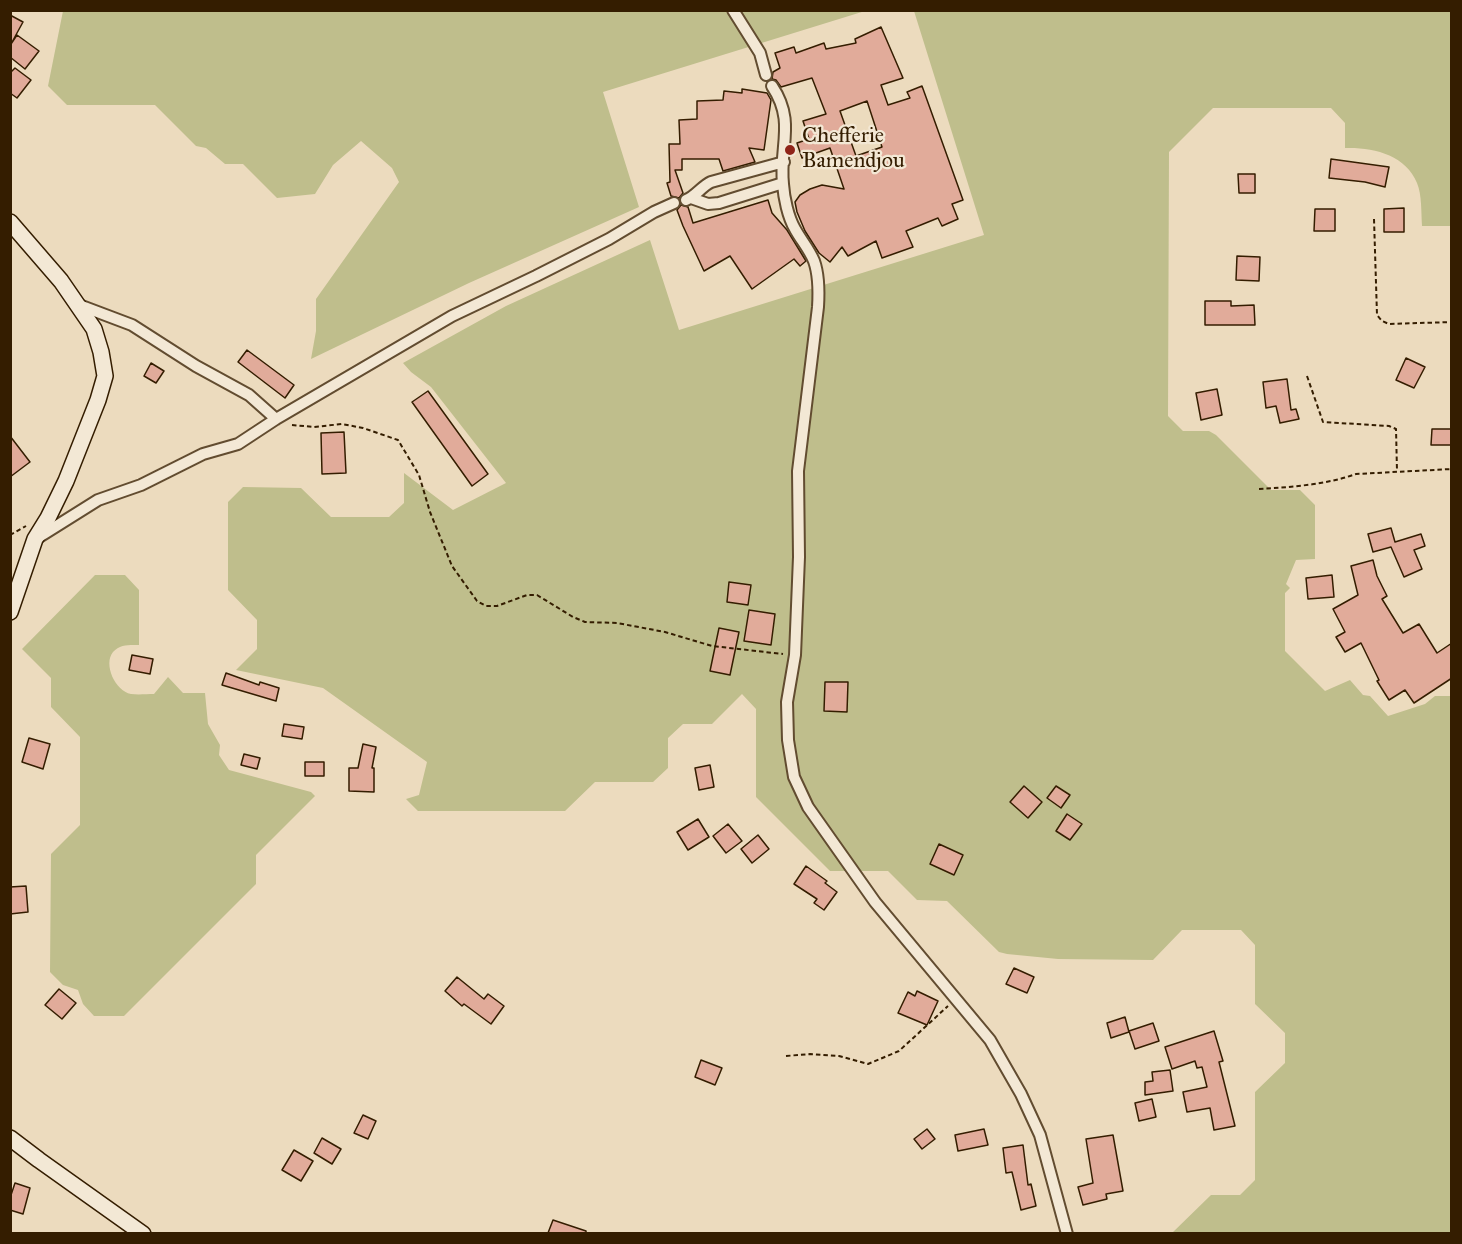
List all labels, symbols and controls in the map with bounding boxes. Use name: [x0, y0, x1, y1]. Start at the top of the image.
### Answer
place label: Chefferie Bamendjou: [802, 124, 905, 176]
marker: Chefferie Bamendjou: [783, 143, 797, 157]

